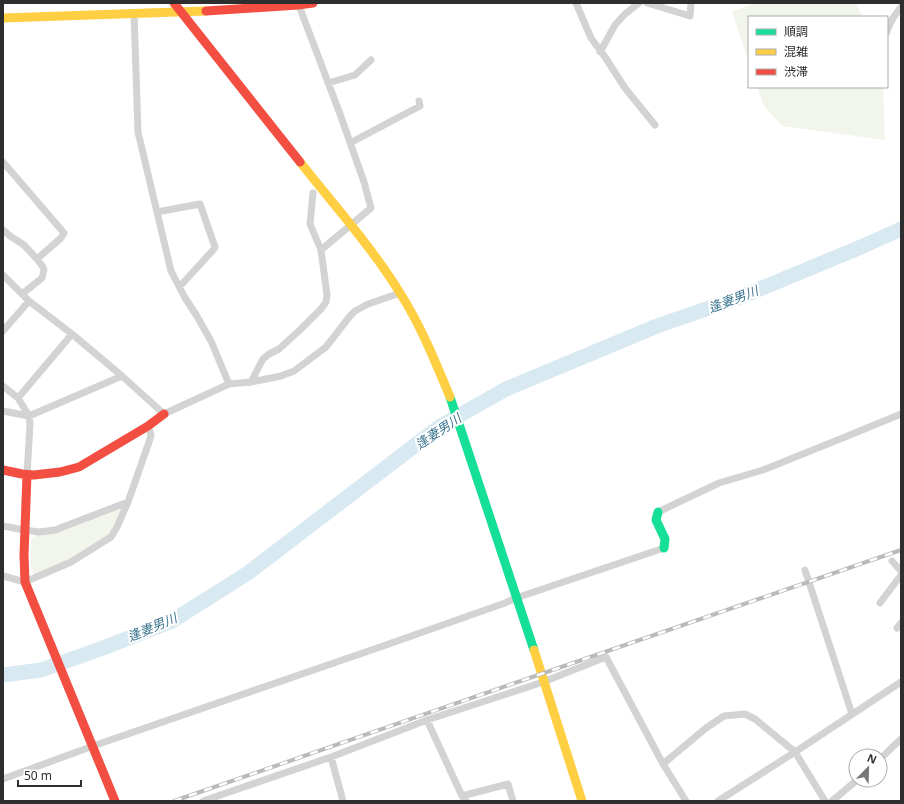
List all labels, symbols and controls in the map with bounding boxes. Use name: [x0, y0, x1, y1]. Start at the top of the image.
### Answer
legend: [748, 16, 888, 88]
text: 順調: [784, 23, 808, 40]
text: 混雑: [784, 43, 808, 60]
text: 渋滞: [784, 63, 808, 80]
water label: 逢妻男川: [705, 281, 762, 317]
water label: 逢妻男川: [411, 408, 466, 453]
water label: 逢妻男川: [125, 608, 181, 645]
north arrow: [848, 748, 888, 788]
text: N: [865, 750, 879, 767]
scale bar: [18, 762, 81, 788]
text: 50 m: [24, 767, 52, 784]

